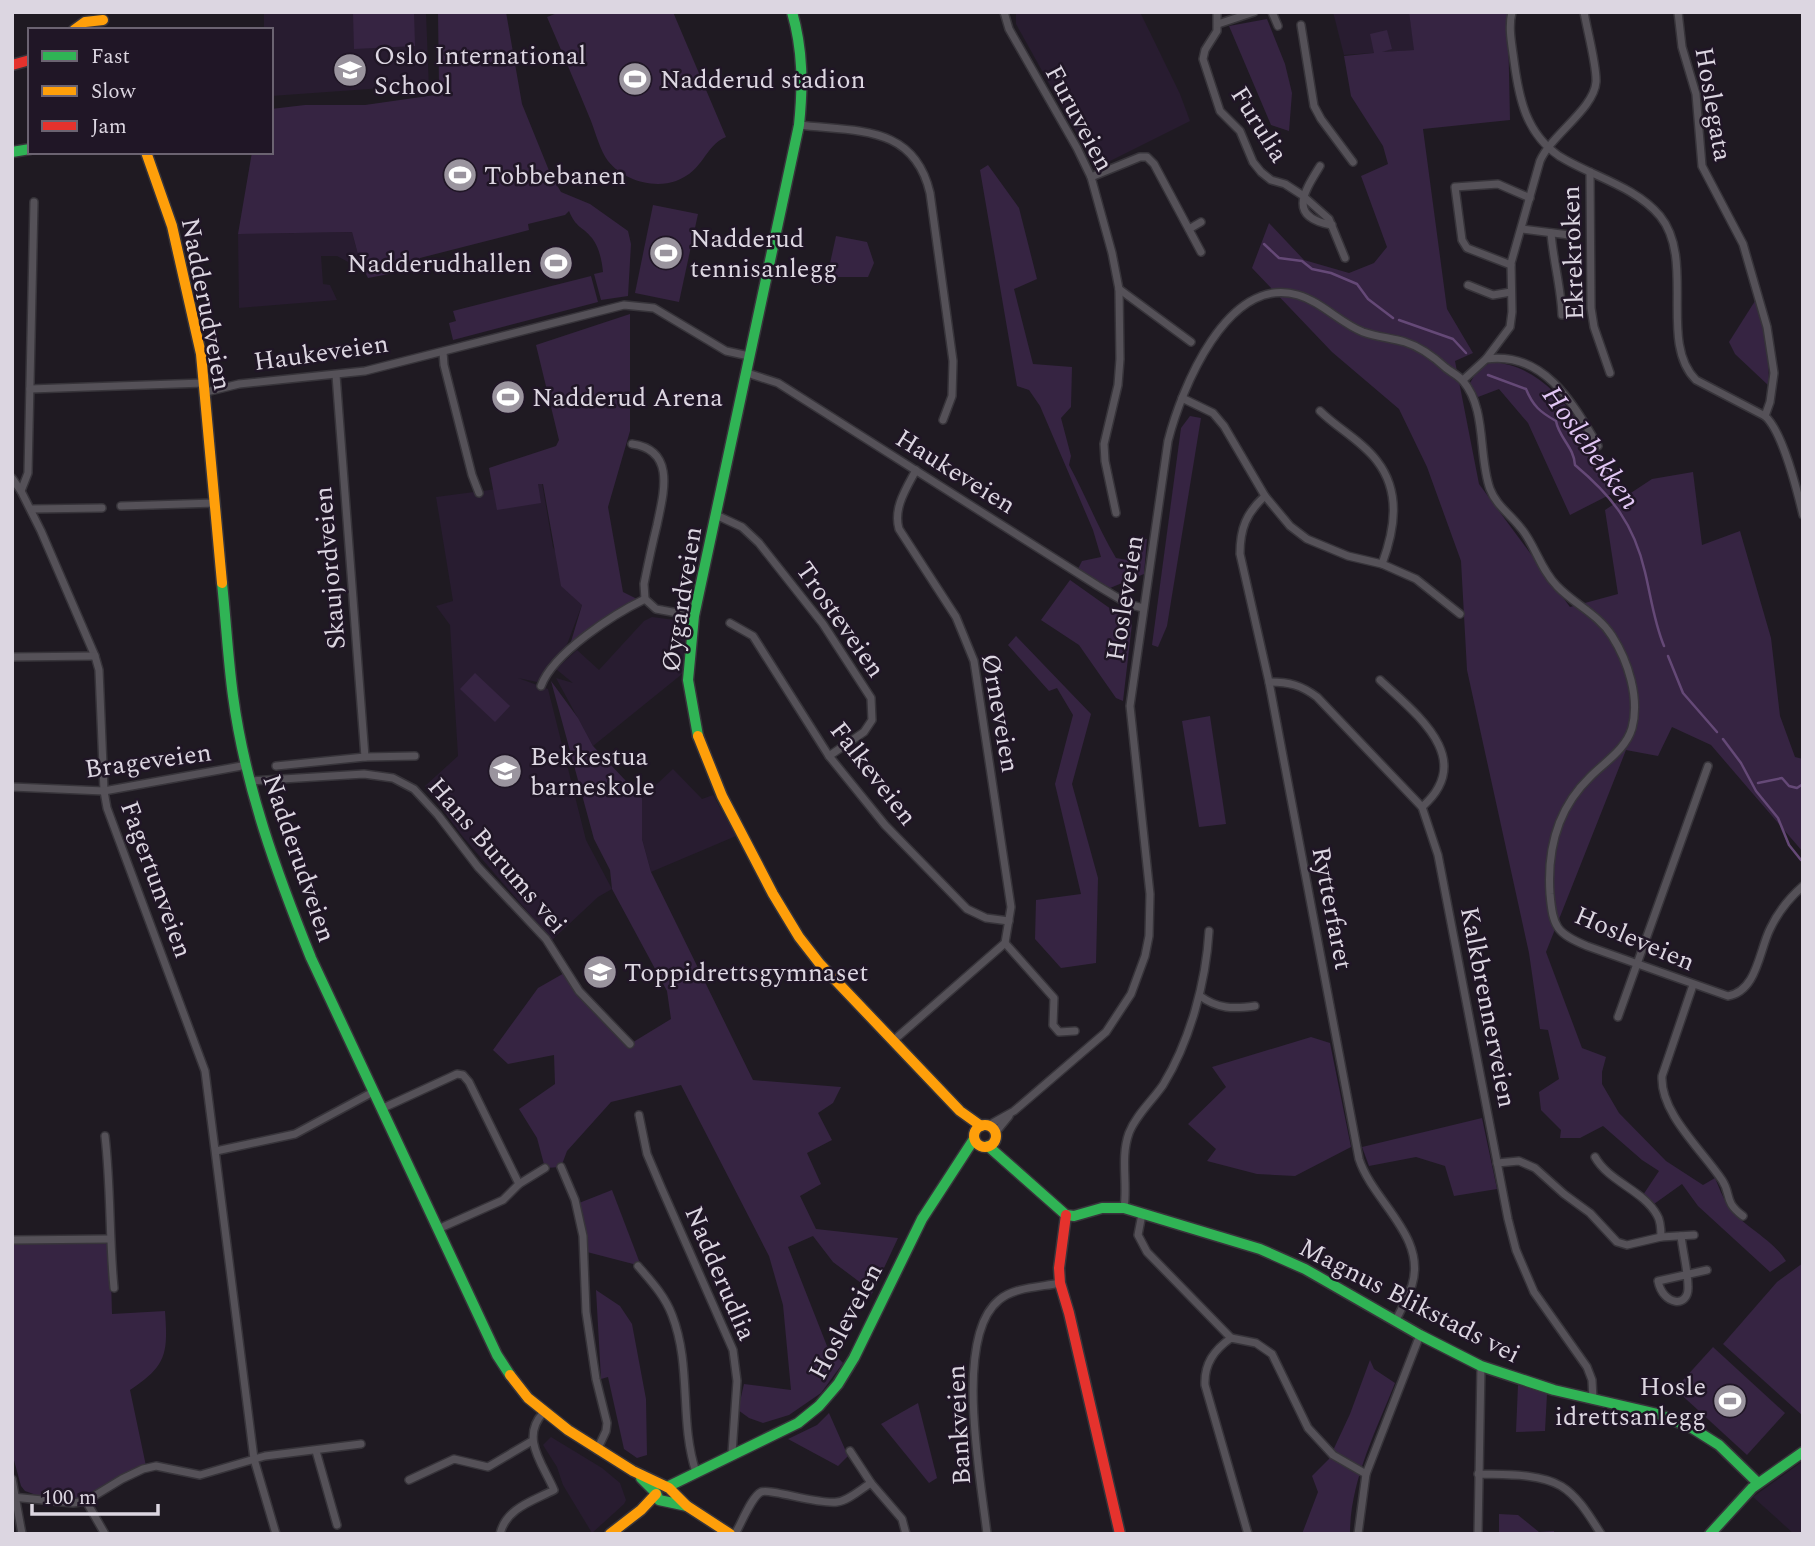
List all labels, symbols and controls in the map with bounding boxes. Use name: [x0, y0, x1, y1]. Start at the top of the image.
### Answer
legend: [28, 28, 273, 154]
place label: Oslo International School: [374, 36, 586, 106]
text: Fast: [91, 41, 130, 73]
street label: Hoslegata: [1683, 44, 1743, 165]
school or university icon: Oslo International School: [331, 51, 369, 89]
street label: Furuveien: [1034, 58, 1124, 179]
sports icon: Nadderud stadion: [616, 60, 654, 98]
place label: Nadderud stadion: [660, 60, 866, 100]
text: Slow: [91, 76, 137, 108]
street label: Furulia: [1220, 78, 1298, 171]
text: Jam: [91, 111, 127, 143]
sports icon: Tobbebanen: [441, 156, 479, 194]
place label: Tobbebanen: [484, 156, 626, 196]
street label: Ekrekroken: [1551, 185, 1595, 321]
street label: Nadderudveien: [170, 214, 242, 394]
place label: Nadderud tennisanlegg: [690, 219, 837, 289]
sports icon: Nadderud tennisanlegg: [647, 234, 685, 272]
place label: Nadderudhallen: [347, 244, 532, 284]
sports icon: Nadderudhallen: [537, 244, 575, 282]
street label: Haukeveien: [251, 324, 391, 382]
water label: Hoslebekken: [1531, 377, 1651, 519]
sports icon: Nadderud Arena: [489, 378, 527, 416]
place label: Nadderud Arena: [532, 378, 723, 418]
street label: Haukeveien: [887, 419, 1024, 525]
street label: Skaujordveien: [303, 485, 357, 651]
street label: Øygardveien: [651, 524, 713, 675]
street label: Hosleveien: [1095, 532, 1155, 664]
street label: Trosteveien: [785, 553, 895, 686]
street label: Ørneveien: [970, 651, 1030, 776]
street label: Falkeveien: [820, 713, 927, 834]
street label: Brageveien: [82, 732, 214, 790]
place label: Bekkestua barneskole: [530, 737, 655, 807]
school or university icon: Bekkestua barneskole: [486, 752, 524, 790]
street label: Hans Burums vei: [418, 768, 577, 943]
street label: Nadderudveien: [252, 769, 346, 948]
street label: Fagertunveien: [109, 795, 203, 963]
street label: Rytterfaret: [1300, 843, 1364, 973]
street label: Hosleveien: [1568, 896, 1701, 982]
street label: Kalkbrennerveien: [1449, 903, 1527, 1111]
school or university icon: Toppidrettsgymnaset: [581, 953, 619, 991]
place label: Toppidrettsgymnaset: [624, 953, 868, 993]
street label: Nadderudlia: [674, 1200, 767, 1347]
street label: Magnus Blikstads vei: [1292, 1228, 1527, 1374]
street label: Hosleveien: [798, 1256, 893, 1387]
street label: Bankveien: [936, 1364, 982, 1486]
place label: Hosle idrettsanlegg: [1555, 1367, 1706, 1437]
sports icon: Hosle idrettsanlegg: [1711, 1382, 1749, 1420]
scale bar: [32, 1472, 158, 1516]
text: 100 m: [42, 1482, 97, 1514]

